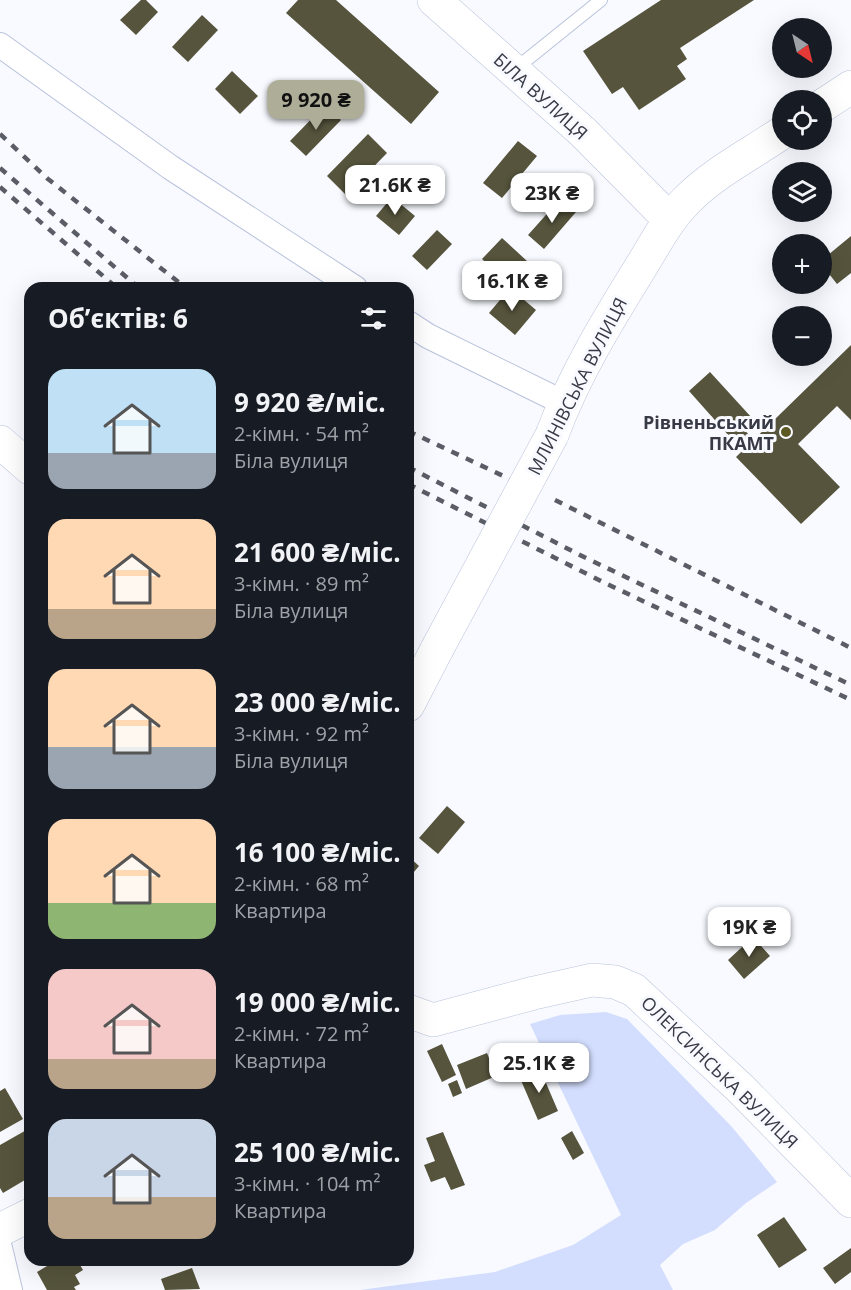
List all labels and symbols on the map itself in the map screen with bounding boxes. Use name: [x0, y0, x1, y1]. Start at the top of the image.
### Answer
north arrow: [772, 18, 832, 78]
street label: БІЛА ВУЛИЦЯ: [489, 47, 593, 145]
pin: 9 920 ₴: [261, 80, 371, 131]
pin: 21.6K ₴: [340, 165, 450, 216]
pin: 23K ₴: [510, 173, 594, 224]
pin: 16.1K ₴: [457, 261, 567, 312]
street label: МЛИНІВСЬКА ВУЛИЦЯ: [522, 293, 632, 479]
place label: Рівненьський ПКАМТ: [643, 410, 775, 455]
marker: Рівненьський ПКАМТ: [779, 425, 793, 439]
pin: 19K ₴: [707, 907, 791, 958]
street label: ОЛЕКСИНСЬКА ВУЛИЦЯ: [636, 991, 804, 1153]
pin: 25.1K ₴: [484, 1043, 594, 1094]

